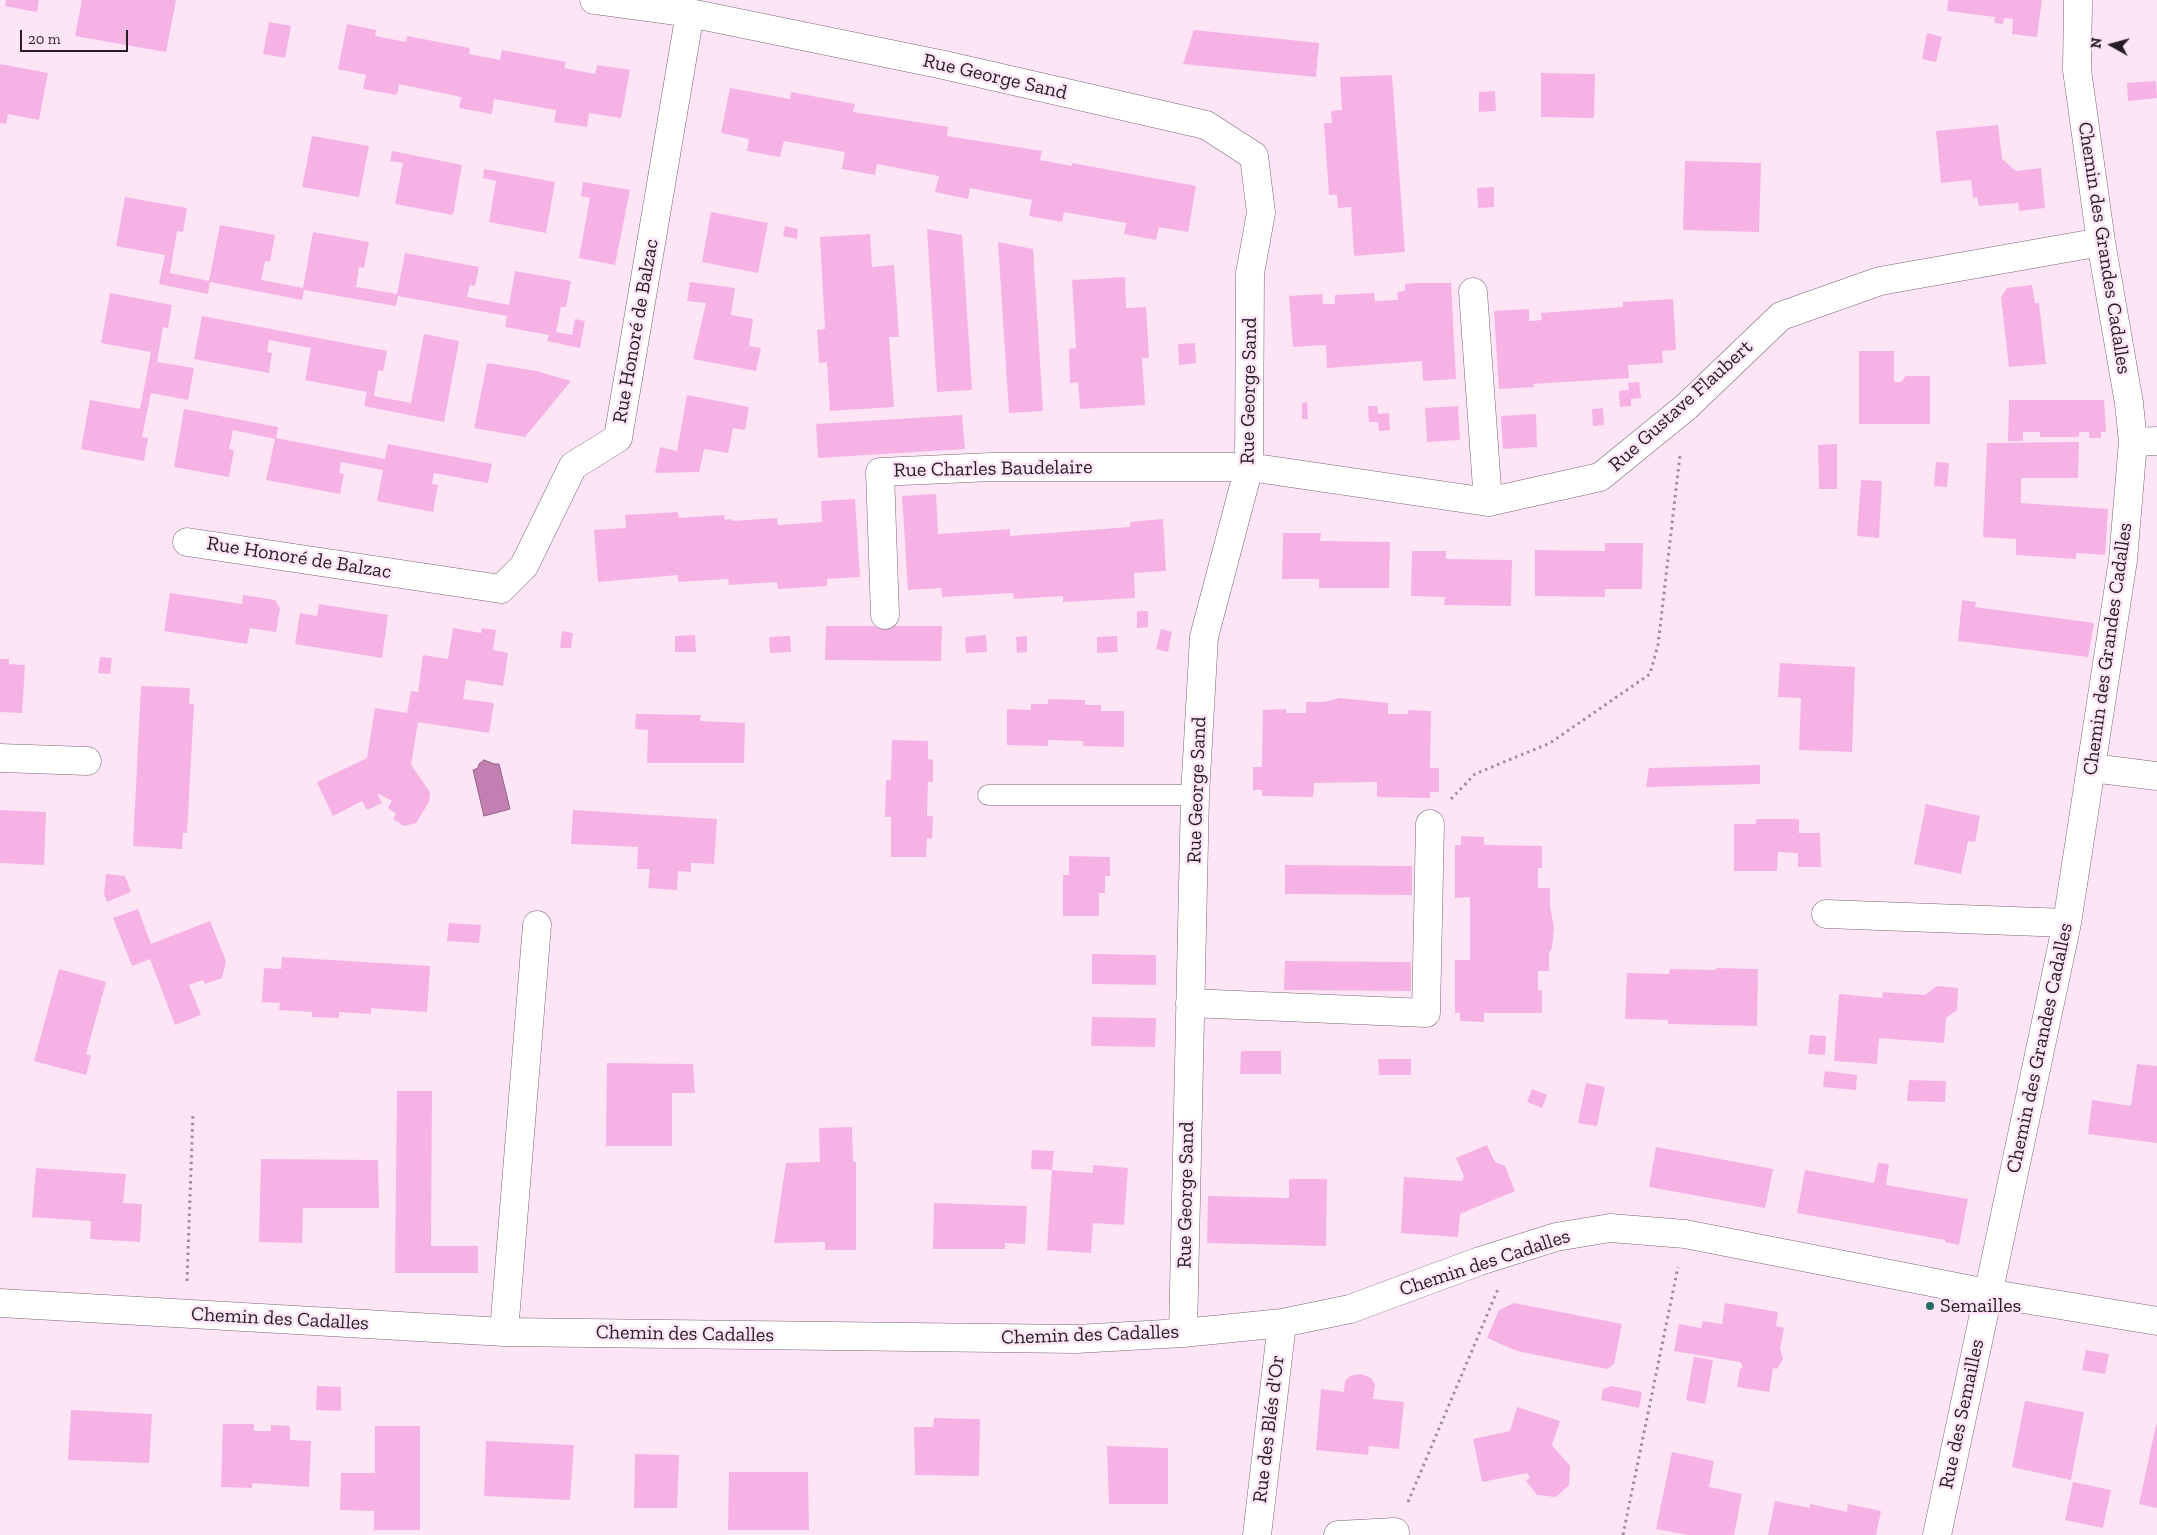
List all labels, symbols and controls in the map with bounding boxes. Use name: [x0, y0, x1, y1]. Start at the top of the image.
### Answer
scale bar: [22, 20, 130, 52]
north arrow: [2087, 20, 2137, 70]
text: 20 m: [28, 30, 61, 48]
text: N: [2088, 37, 2106, 49]
street label: Rue George Sand: [921, 49, 1069, 105]
street label: Chemin des Grandes Cadalles: [2072, 120, 2136, 376]
street label: Rue Honoré de Balzac: [608, 237, 664, 425]
street label: Rue George Sand: [1236, 317, 1262, 465]
street label: Rue Gustave Flaubert: [1604, 335, 1758, 477]
street label: Rue Charles Baudelaire: [893, 455, 1093, 483]
street label: Chemin des Grandes Cadalles: [2078, 521, 2138, 777]
street label: Rue Honoré de Balzac: [205, 532, 393, 584]
street label: Rue George Sand: [1182, 716, 1212, 864]
street label: Chemin des Grandes Cadalles: [2002, 921, 2078, 1175]
street label: Rue George Sand: [1173, 1121, 1199, 1269]
street label: Chemin des Cadalles: [1397, 1224, 1573, 1302]
place label: Semailles: [1940, 1294, 2021, 1318]
marker: Semailles: [1924, 1300, 1936, 1312]
street label: Chemin des Cadalles: [190, 1302, 370, 1336]
street label: Chemin des Cadalles: [596, 1320, 774, 1348]
street label: Chemin des Cadalles: [1001, 1320, 1179, 1350]
street label: Rue des Semailles: [1934, 1337, 1990, 1491]
street label: Rue des Blés d'Or: [1248, 1354, 1290, 1504]

